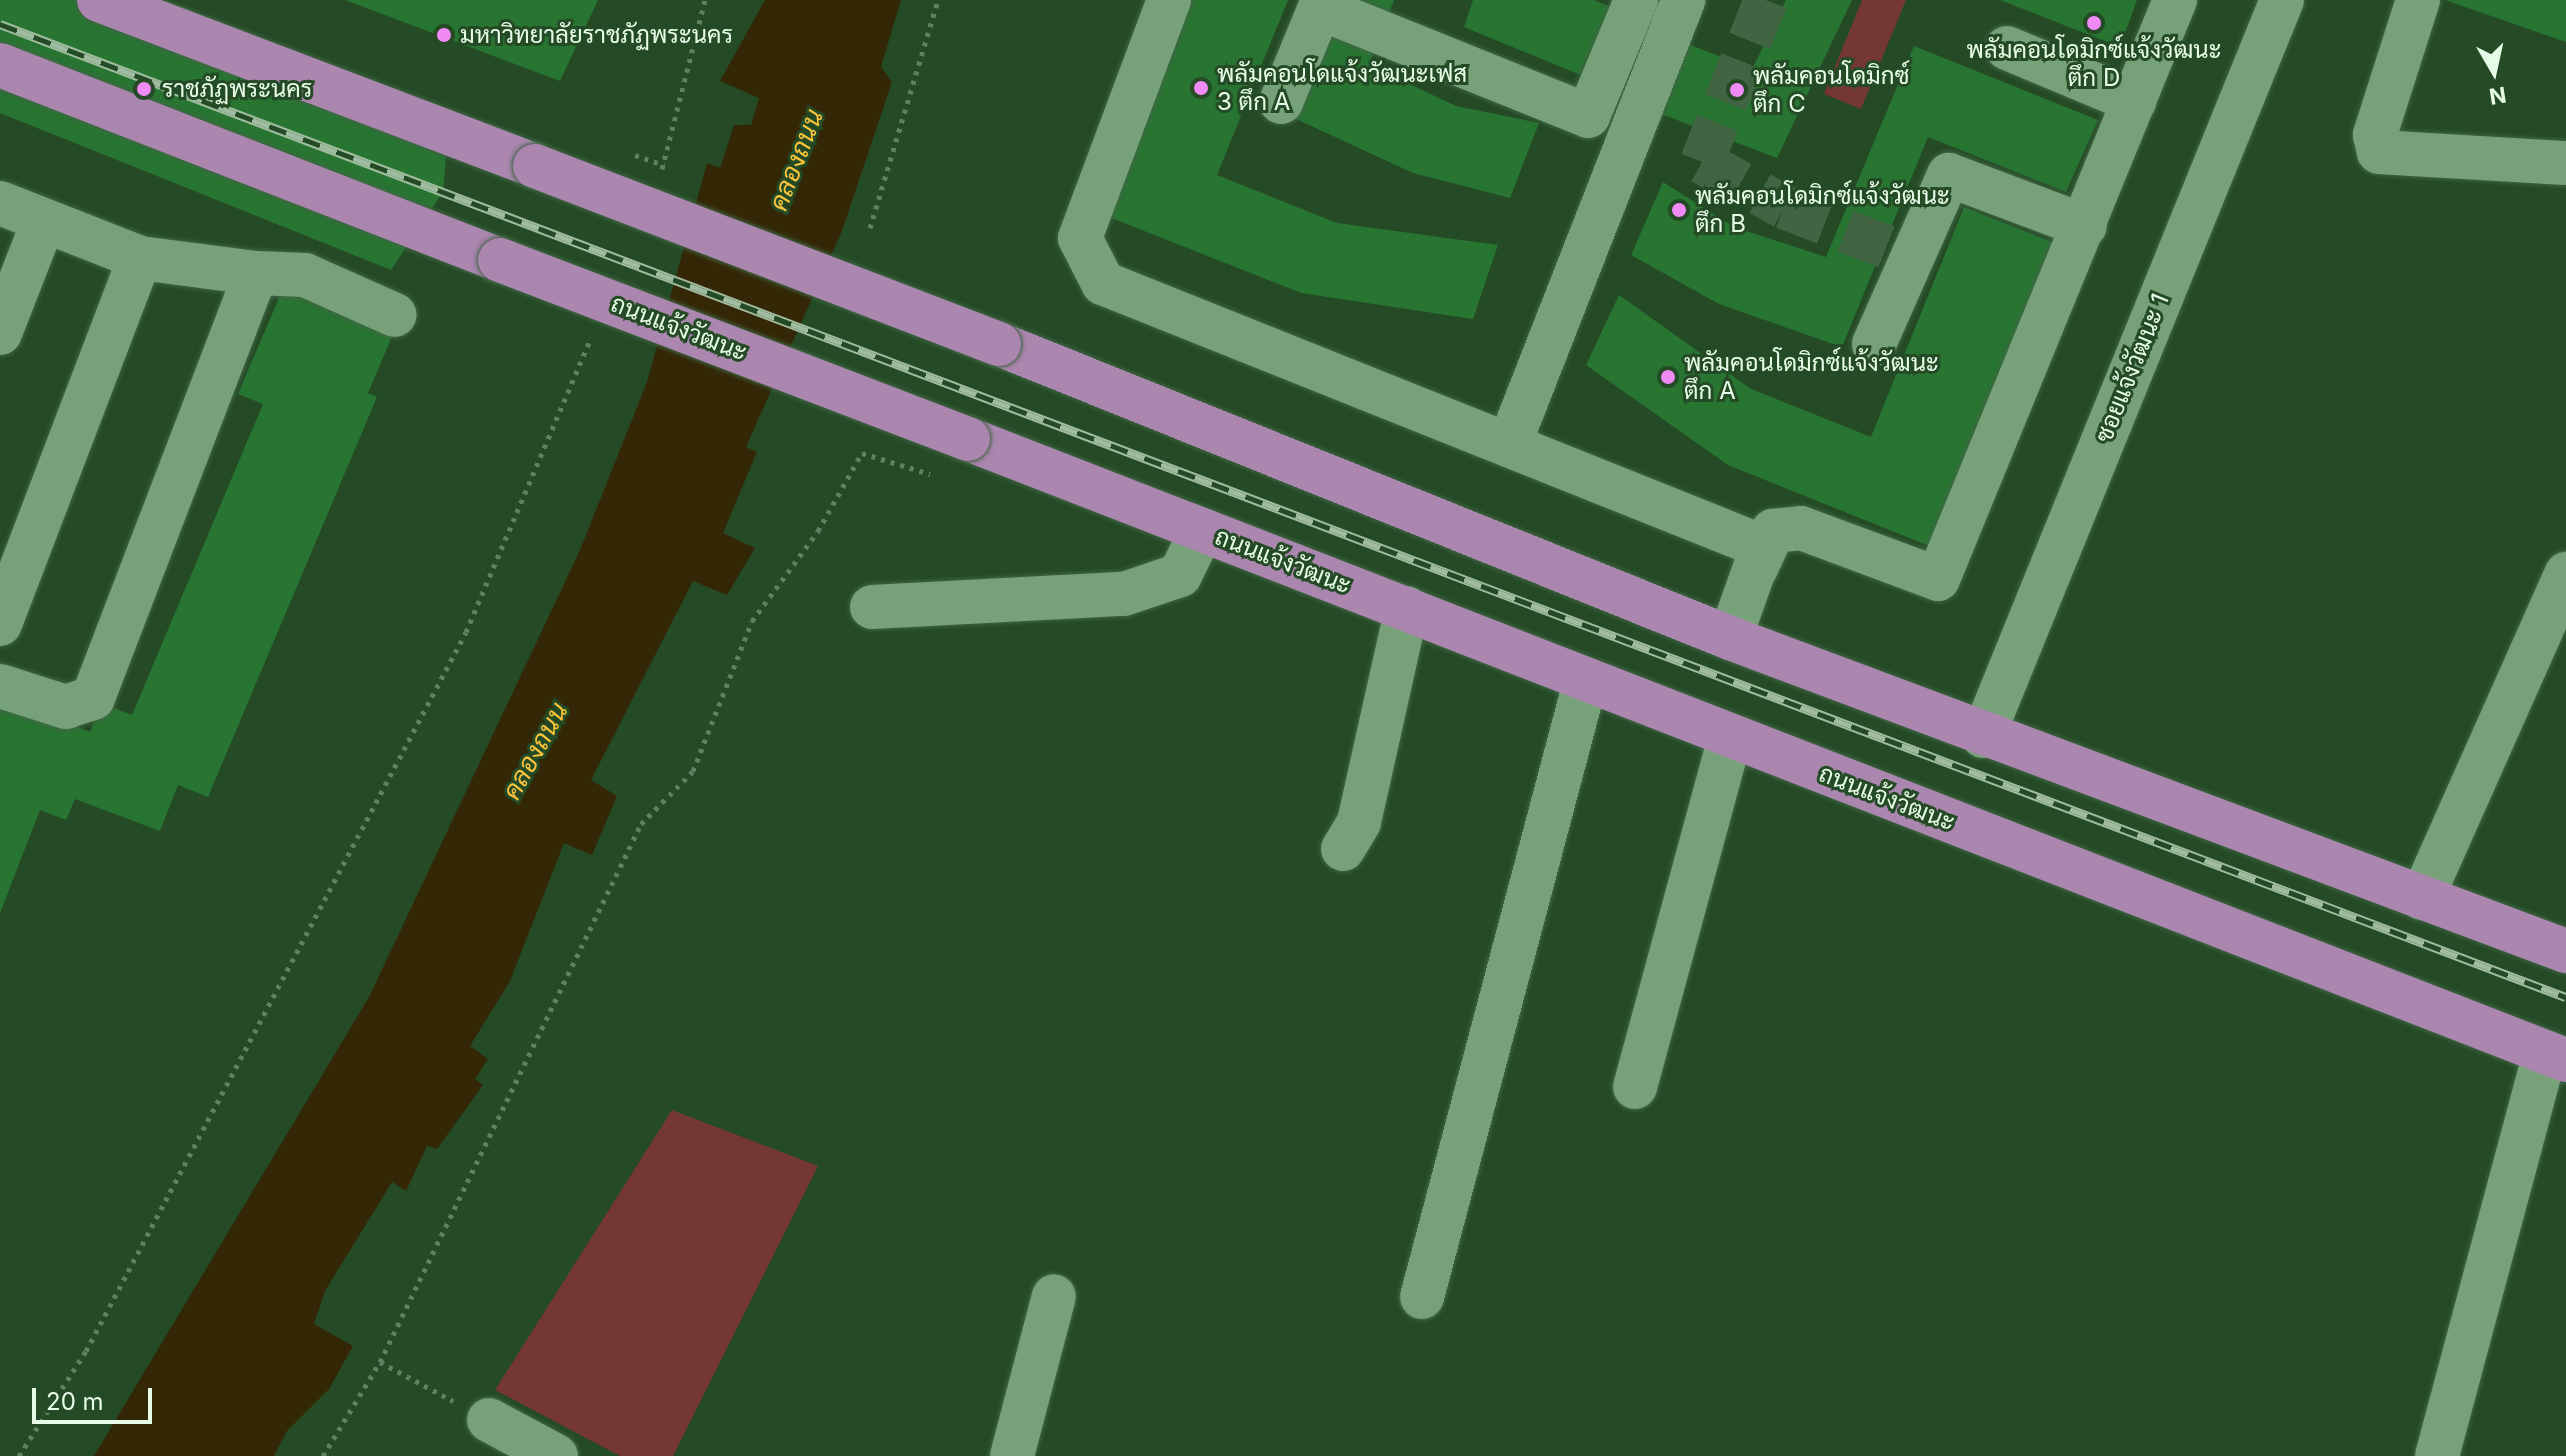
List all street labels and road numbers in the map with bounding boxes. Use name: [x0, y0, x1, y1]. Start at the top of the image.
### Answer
street label: ถนนแจ้งวัฒนะ: [607, 289, 751, 367]
street label: ซอยแจ้งวัฒนะ 1: [2089, 290, 2175, 446]
street label: ถนนแจ้งวัฒนะ: [1211, 522, 1355, 600]
street label: ถนนแจ้งวัฒนะ: [1815, 759, 1959, 837]

